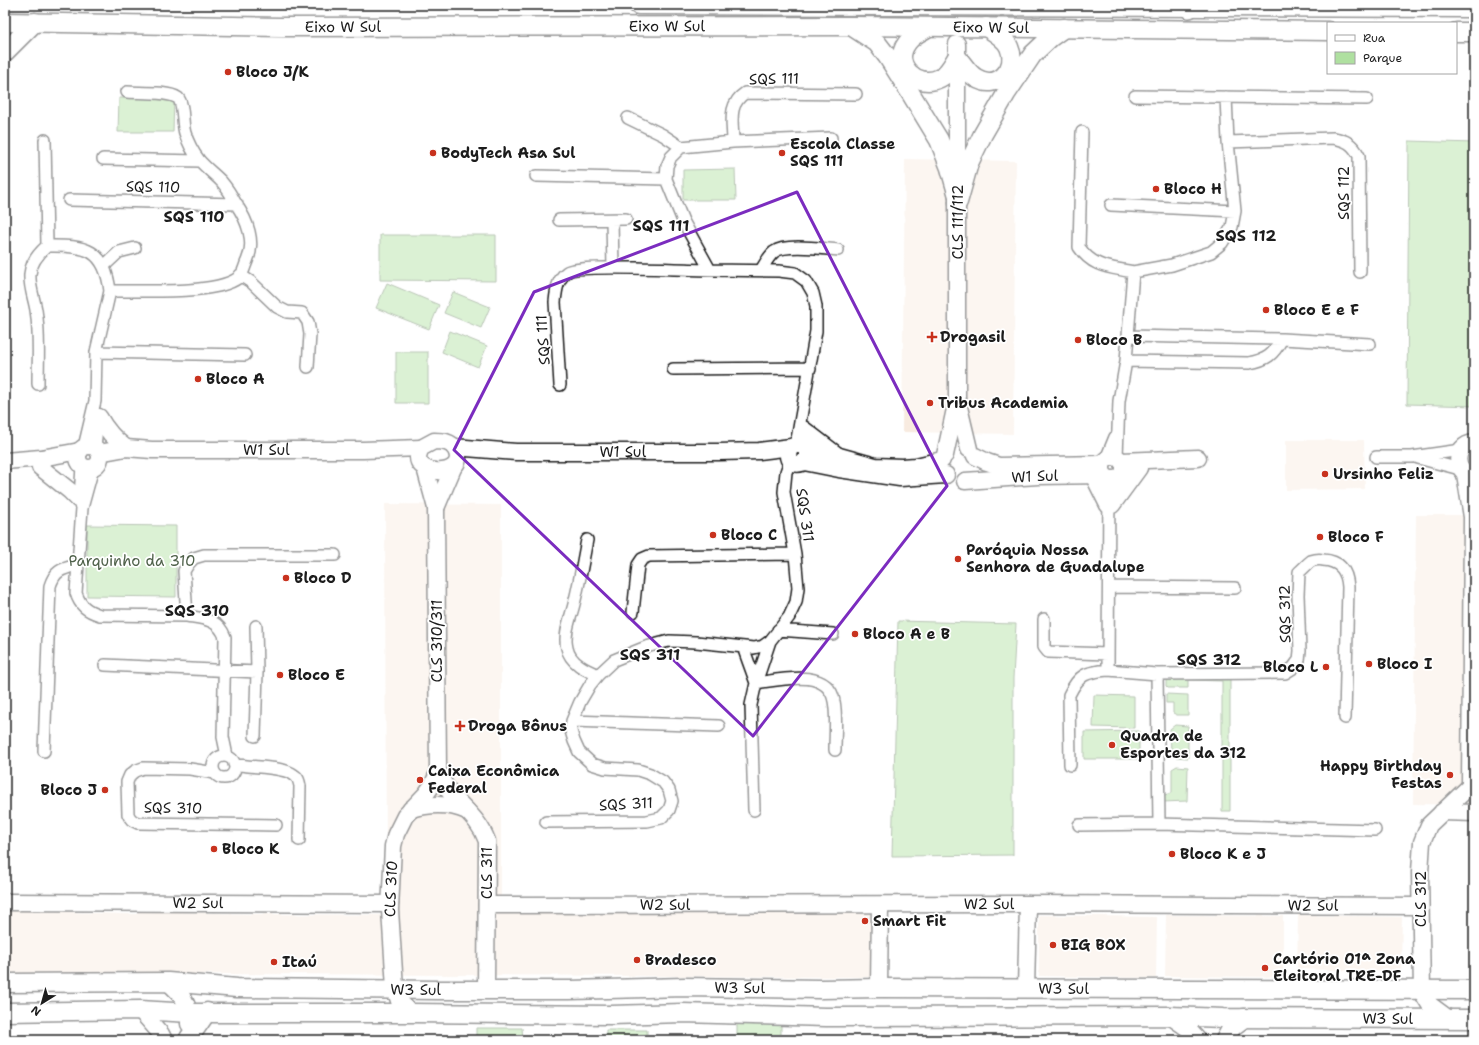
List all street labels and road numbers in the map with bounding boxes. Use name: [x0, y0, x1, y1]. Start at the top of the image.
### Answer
street label: Eixo W Sul: [629, 16, 706, 36]
street label: Eixo W Sul: [305, 17, 382, 37]
street label: Eixo W Sul: [953, 17, 1030, 38]
street label: SQS 111: [749, 69, 799, 89]
street label: SQS 112: [1334, 166, 1354, 220]
street label: SQS 110: [126, 177, 180, 197]
street label: CLS 111/112: [948, 184, 968, 260]
street label: SQS 111: [531, 314, 555, 366]
street label: W1 Sul: [243, 440, 290, 460]
street label: W1 Sul: [599, 442, 647, 462]
street label: W1 Sul: [1011, 466, 1059, 488]
street label: SQS 311: [791, 487, 819, 543]
street label: SQS 312: [1274, 585, 1296, 643]
street label: CLS 310/311: [427, 599, 447, 683]
street label: SQS 311: [598, 793, 654, 815]
street label: SQS 310: [144, 797, 202, 819]
street label: CLS 311: [477, 847, 497, 899]
street label: CLS 310: [380, 860, 402, 918]
street label: CLS 312: [1411, 871, 1431, 927]
street label: W2 Sul: [173, 893, 224, 913]
street label: W2 Sul: [964, 894, 1015, 914]
street label: W2 Sul: [640, 895, 691, 915]
street label: W2 Sul: [1288, 895, 1339, 916]
street label: W3 Sul: [714, 977, 766, 998]
street label: W3 Sul: [1038, 979, 1090, 999]
street label: W3 Sul: [390, 980, 442, 1000]
street label: W3 Sul: [1362, 1009, 1414, 1029]

